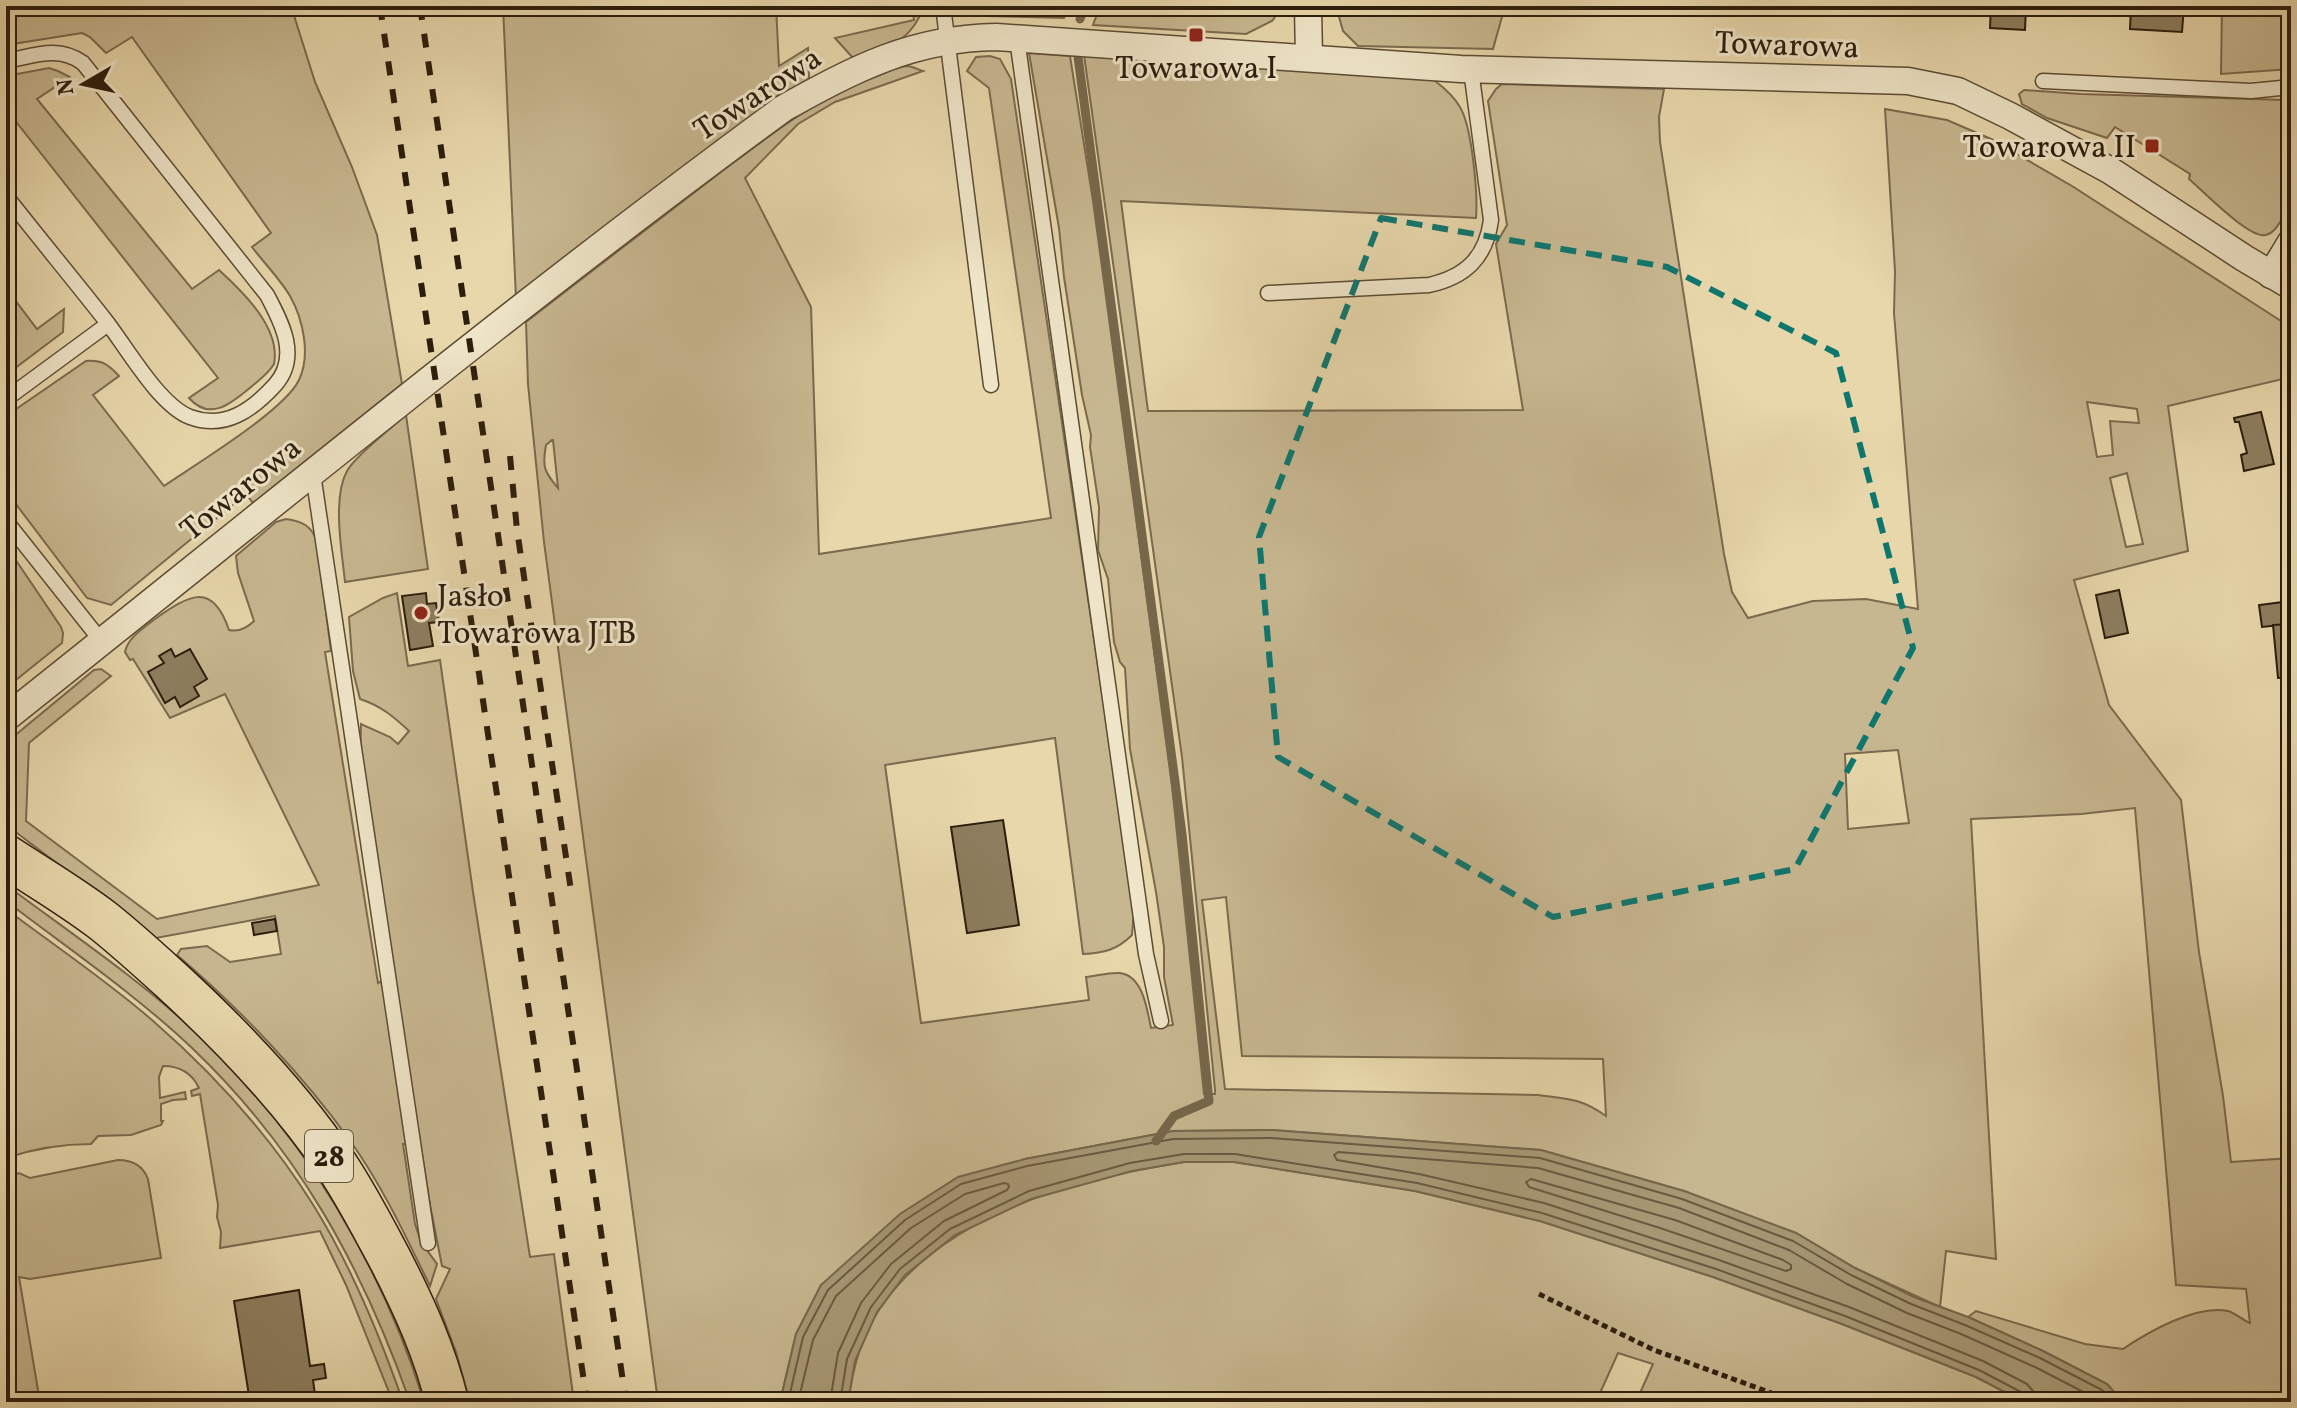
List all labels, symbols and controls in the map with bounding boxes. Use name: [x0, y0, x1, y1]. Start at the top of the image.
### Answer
street label: Towarowa: [1714, 22, 1860, 72]
marker: Towarowa I: [1187, 26, 1205, 44]
street label: Towarowa: [686, 38, 831, 153]
north arrow: [44, 44, 124, 124]
place label: Towarowa I: [1115, 48, 1277, 92]
text: N: [50, 76, 83, 97]
place label: Towarowa II: [1962, 127, 2136, 171]
marker: Towarowa II: [2143, 137, 2161, 155]
street label: Towarowa: [172, 428, 312, 553]
place label: Jasło Towarowa JTB: [437, 576, 636, 657]
marker: Jasło Towarowa JTB: [412, 604, 430, 622]
road number: 28: [305, 1130, 353, 1182]

